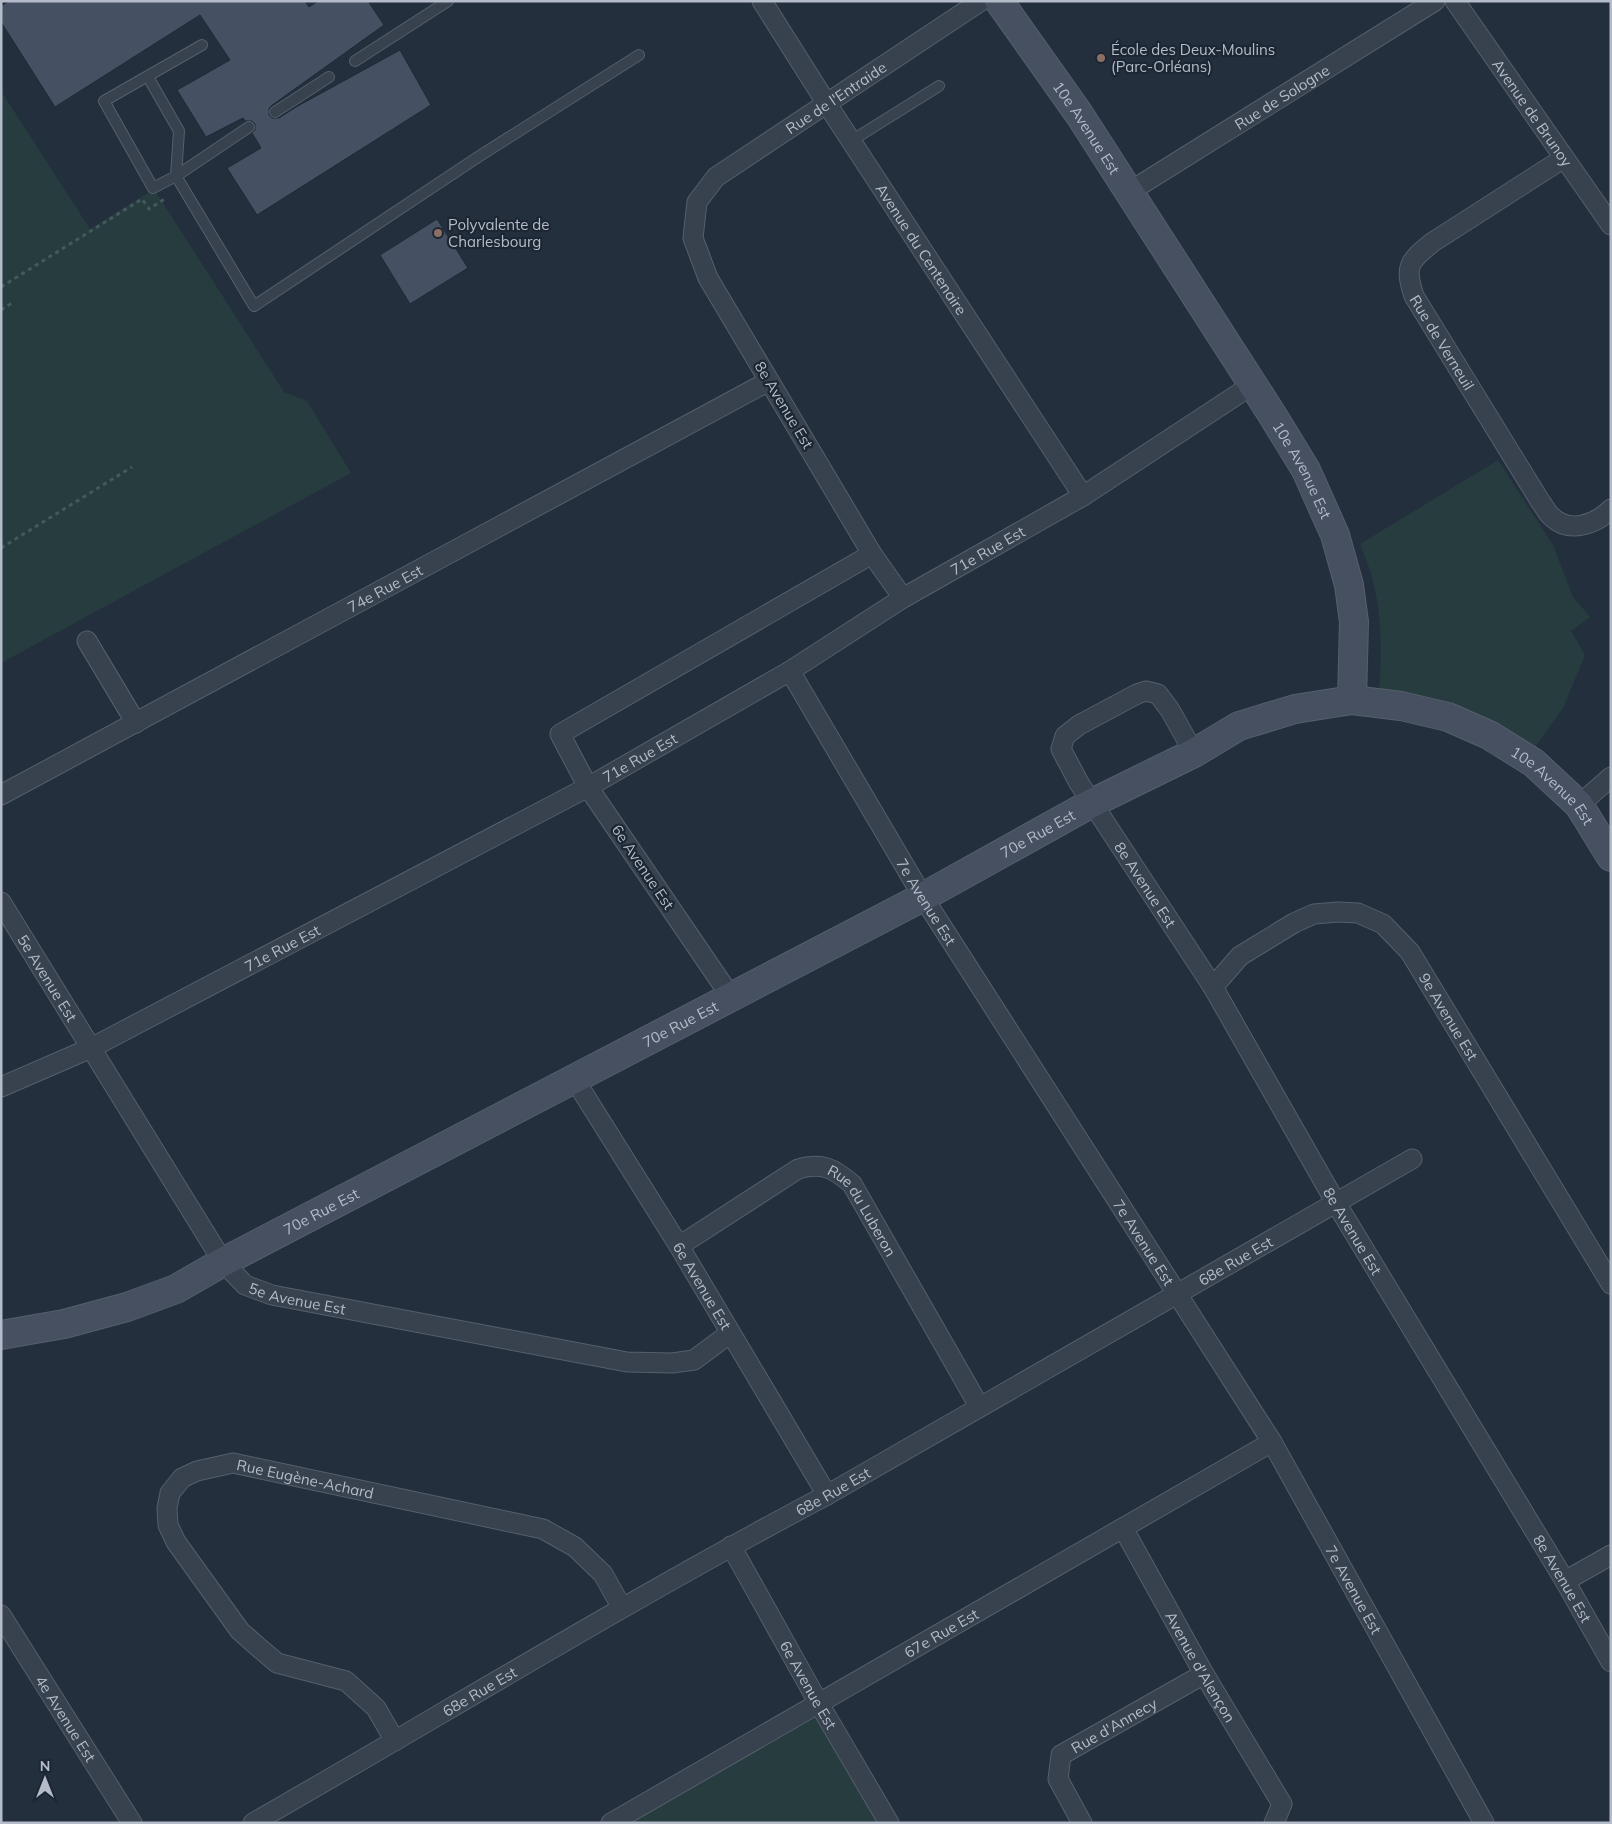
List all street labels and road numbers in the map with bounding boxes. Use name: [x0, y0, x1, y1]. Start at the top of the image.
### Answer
street label: Avenue de Brunoy: [1489, 55, 1577, 170]
street label: Rue de l'Entraide: [782, 57, 890, 138]
street label: Rue de Sologne: [1231, 60, 1333, 133]
street label: 10e Avenue Est: [1049, 77, 1125, 178]
street label: Avenue du Centenaire: [872, 180, 971, 318]
street label: Rue de Verneuil: [1406, 291, 1479, 393]
street label: 8e Avenue Est: [750, 358, 818, 452]
street label: 10e Avenue Est: [1269, 418, 1336, 522]
street label: 71e Rue Est: [947, 522, 1028, 579]
street label: 74e Rue Est: [344, 560, 426, 616]
street label: 71e Rue Est: [599, 729, 680, 786]
street label: 10e Avenue Est: [1508, 742, 1598, 828]
street label: 70e Rue Est: [997, 805, 1078, 862]
street label: 6e Avenue Est: [608, 821, 678, 913]
street label: 8e Avenue Est: [1111, 838, 1181, 931]
street label: 7e Avenue Est: [893, 855, 961, 949]
street label: 71e Rue Est: [241, 920, 323, 975]
street label: 5e Avenue Est: [14, 931, 82, 1025]
street label: 9e Avenue Est: [1415, 969, 1483, 1064]
street label: 70e Rue Est: [639, 996, 721, 1051]
street label: Rue du Luberon: [825, 1160, 901, 1260]
street label: 70e Rue Est: [280, 1183, 362, 1238]
street label: 8e Avenue Est: [1319, 1184, 1387, 1278]
street label: 7e Avenue Est: [1109, 1195, 1179, 1289]
street label: 68e Rue Est: [1195, 1232, 1276, 1289]
street label: 6e Avenue Est: [669, 1238, 736, 1333]
street label: 5e Avenue Est: [246, 1278, 347, 1318]
street label: Rue Eugène-Achard: [235, 1455, 376, 1502]
street label: 68e Rue Est: [792, 1463, 873, 1520]
street label: 8e Avenue Est: [1530, 1531, 1596, 1626]
street label: 7e Avenue Est: [1322, 1542, 1386, 1637]
street label: 67e Rue Est: [901, 1604, 982, 1662]
street label: Avenue d'Alençon: [1162, 1608, 1240, 1726]
street label: 6e Avenue Est: [776, 1637, 841, 1732]
street label: 68e Rue Est: [439, 1662, 520, 1720]
street label: 4e Avenue Est: [32, 1671, 100, 1765]
street label: Rue d'Annecy: [1067, 1693, 1160, 1757]

